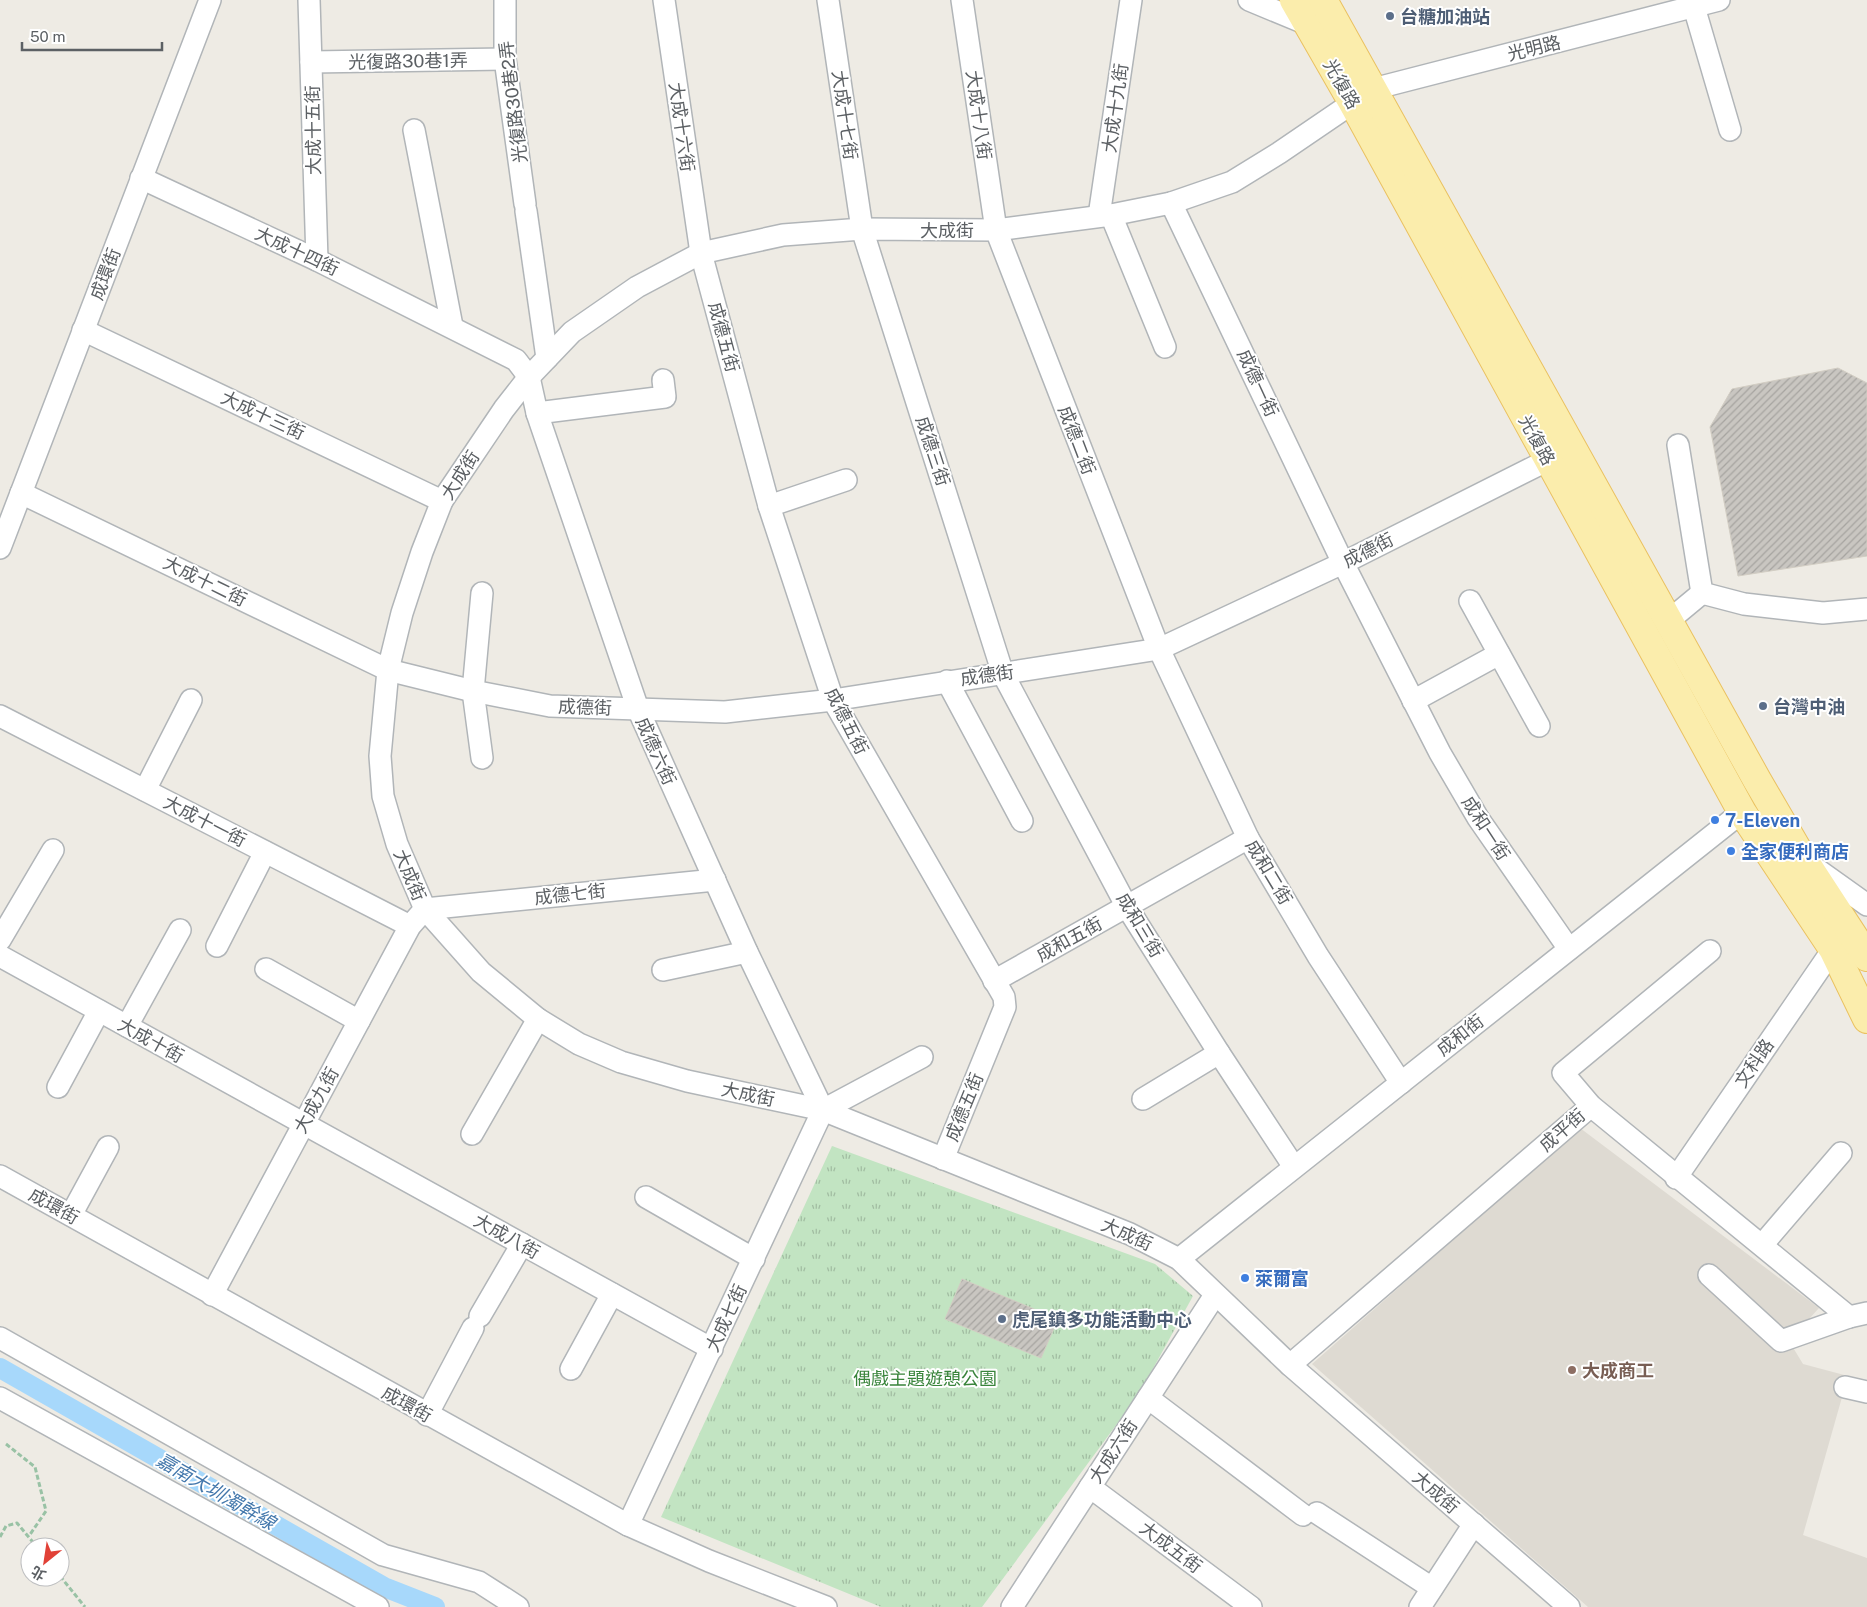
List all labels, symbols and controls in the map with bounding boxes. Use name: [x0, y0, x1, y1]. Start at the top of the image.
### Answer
place label: 台糖加油站: [1400, 6, 1490, 27]
marker: 台糖加油站: [1384, 10, 1396, 22]
scale bar: [22, 20, 162, 52]
text: 50 m: [30, 28, 65, 45]
street label: 光明路: [1505, 31, 1563, 65]
street label: 光復路30巷2弄: [495, 40, 531, 164]
street label: 光復路30巷1弄: [348, 49, 468, 73]
street label: 光復路: [1319, 55, 1365, 113]
street label: 大成十九街: [1098, 62, 1132, 154]
street label: 大成十七街: [828, 69, 862, 161]
street label: 大成十八街: [962, 69, 996, 161]
street label: 大成十六街: [665, 81, 699, 173]
street label: 大成十五街: [302, 85, 324, 175]
street label: 大成街: [920, 220, 974, 241]
street label: 大成十四街: [252, 222, 342, 280]
street label: 成環街: [86, 245, 124, 303]
street label: 成德五街: [705, 300, 743, 374]
street label: 成德一街: [1233, 346, 1283, 420]
street label: 大成十三街: [218, 386, 308, 444]
street label: 成德二街: [1054, 403, 1100, 477]
street label: 光復路: [1515, 411, 1559, 469]
street label: 成德三街: [912, 414, 954, 488]
street label: 大成街: [436, 447, 484, 503]
street label: 成德街: [1339, 528, 1397, 572]
street label: 大成十二街: [160, 552, 250, 610]
street label: 成德街: [959, 661, 1015, 689]
street label: 成德五街: [821, 684, 873, 758]
street label: 成德街: [558, 696, 612, 718]
place label: 台灣中油: [1773, 696, 1845, 717]
marker: 台灣中油: [1757, 700, 1769, 712]
street label: 成德六街: [632, 714, 680, 788]
street label: 大成十一街: [160, 791, 250, 851]
street label: 成和一街: [1458, 792, 1514, 864]
place label: 7-Eleven: [1725, 810, 1800, 831]
marker: 7-Eleven: [1709, 814, 1721, 826]
street label: 成和二街: [1241, 836, 1297, 908]
place label: 全家便利商店: [1741, 841, 1849, 862]
marker: 全家便利商店: [1725, 845, 1737, 857]
street label: 大成街: [390, 846, 430, 904]
street label: 成德七街: [533, 880, 607, 908]
street label: 成和三街: [1112, 889, 1168, 961]
street label: 成和五街: [1032, 912, 1106, 966]
street label: 成和街: [1432, 1010, 1488, 1060]
street label: 大成十街: [114, 1013, 188, 1067]
street label: 文科路: [1730, 1035, 1778, 1091]
street label: 大成九街: [289, 1063, 343, 1137]
street label: 成德五街: [941, 1070, 987, 1144]
street label: 大成街: [719, 1078, 777, 1110]
street label: 成平街: [1535, 1104, 1589, 1156]
street label: 成環街: [25, 1184, 83, 1228]
street label: 大成八街: [470, 1209, 544, 1263]
street label: 大成街: [1098, 1213, 1156, 1255]
place label: 萊爾富: [1255, 1268, 1309, 1289]
marker: 萊爾富: [1239, 1272, 1251, 1284]
street label: 大成七街: [701, 1281, 751, 1355]
place label: 虎尾鎮多功能活動中心: [1012, 1309, 1192, 1330]
marker: 虎尾鎮多功能活動中心: [996, 1313, 1008, 1325]
place label: 大成商工: [1582, 1360, 1654, 1381]
marker: 大成商工: [1566, 1364, 1578, 1376]
park label: 偶戲主題遊憩公園: [853, 1368, 997, 1389]
street label: 成環街: [378, 1382, 436, 1426]
street label: 大成六街: [1085, 1415, 1141, 1487]
water label: 嘉南大圳濁幹線: [153, 1448, 281, 1535]
street label: 大成街: [1409, 1466, 1463, 1518]
street label: 大成五街: [1136, 1517, 1206, 1577]
north arrow: [20, 1537, 70, 1587]
text: 北: [28, 1563, 49, 1584]

